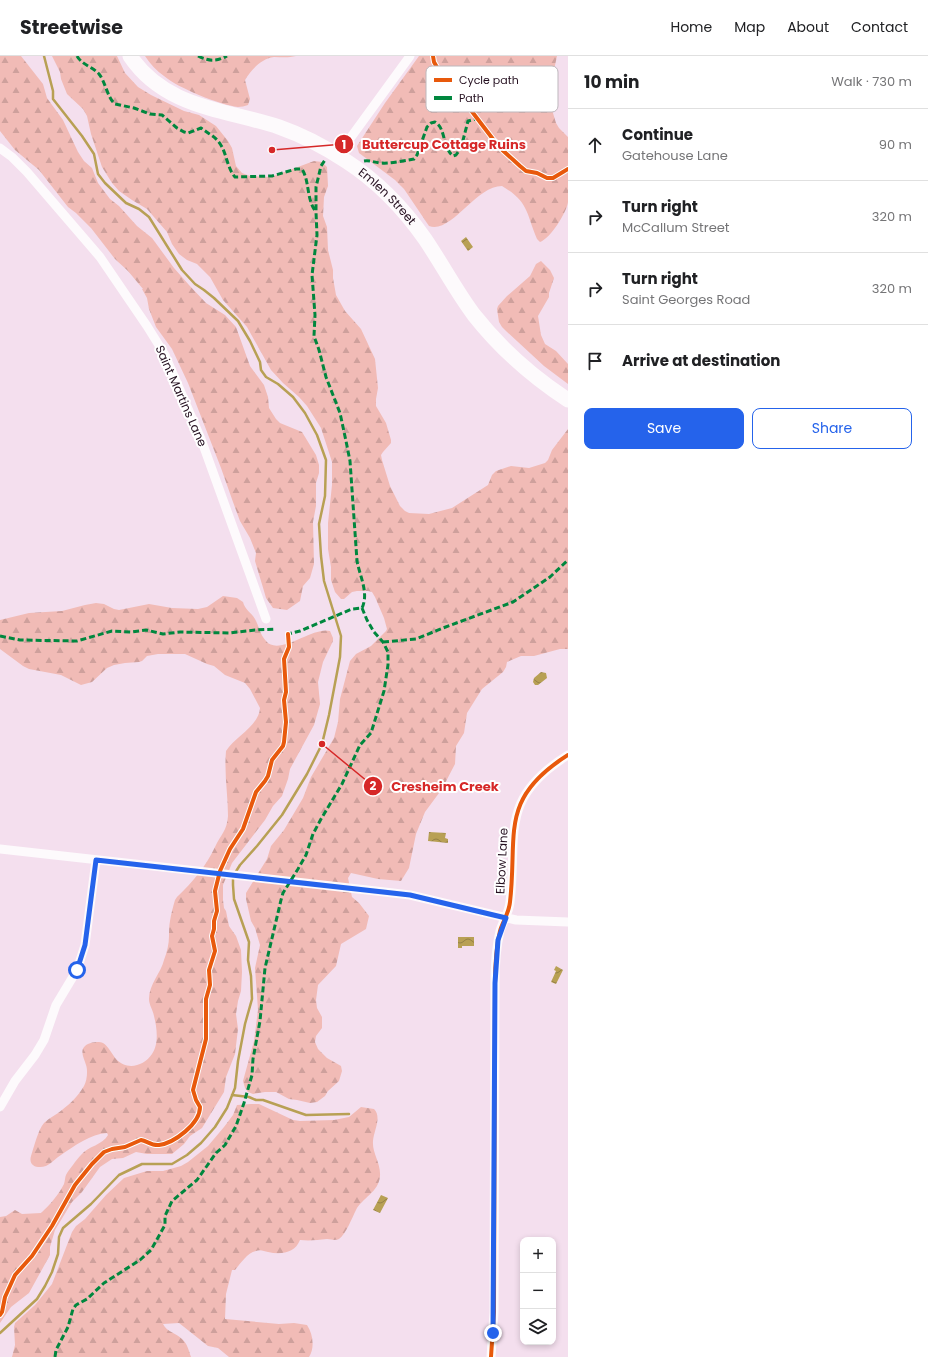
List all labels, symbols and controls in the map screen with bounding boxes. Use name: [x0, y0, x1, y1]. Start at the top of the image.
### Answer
text: Streetwise: [20, 14, 123, 41]
text: Home: [670, 17, 712, 37]
text: Map: [734, 17, 765, 37]
text: About: [787, 17, 829, 37]
text: Contact: [851, 17, 908, 37]
legend: [426, 66, 558, 112]
text: 10 min: [584, 70, 640, 94]
text: Cycle path: [459, 72, 519, 88]
text: Walk · 730 m: [831, 72, 912, 91]
text: Path: [459, 90, 484, 106]
text: Continue: [622, 124, 693, 145]
callout: Buttercup Cottage Ruins: [334, 132, 534, 157]
icon: ahead: [584, 134, 606, 156]
text: Buttercup Cottage Ruins: [362, 135, 526, 154]
text: 90 m: [879, 135, 912, 154]
text: 1: [342, 136, 346, 153]
text: Gatehouse Lane: [622, 146, 728, 165]
street label: Emlen Street: [355, 164, 420, 228]
text: Turn right: [622, 196, 698, 217]
icon: right: [584, 206, 606, 228]
text: 320 m: [872, 207, 912, 226]
text: McCallum Street: [622, 218, 730, 237]
text: Turn right: [622, 268, 698, 289]
icon: right: [584, 278, 606, 300]
text: 320 m: [872, 279, 912, 298]
text: Saint Georges Road: [622, 290, 750, 309]
street label: Saint Martins Lane: [151, 342, 211, 449]
icon: arrive: [584, 350, 606, 372]
text: Arrive at destination: [622, 350, 780, 371]
button: Save: [584, 408, 744, 449]
button: Share: [752, 408, 912, 449]
callout: Cresheim Creek: [363, 774, 507, 799]
text: 2: [370, 777, 377, 794]
text: Cresheim Creek: [391, 777, 499, 796]
street label: Elbow Lane: [491, 827, 512, 895]
route start: [68, 961, 86, 979]
map controls: [520, 1237, 556, 1345]
button: +: [520, 1237, 556, 1273]
button: −: [520, 1273, 556, 1309]
button: layers: [520, 1309, 556, 1345]
route end: [484, 1324, 502, 1342]

